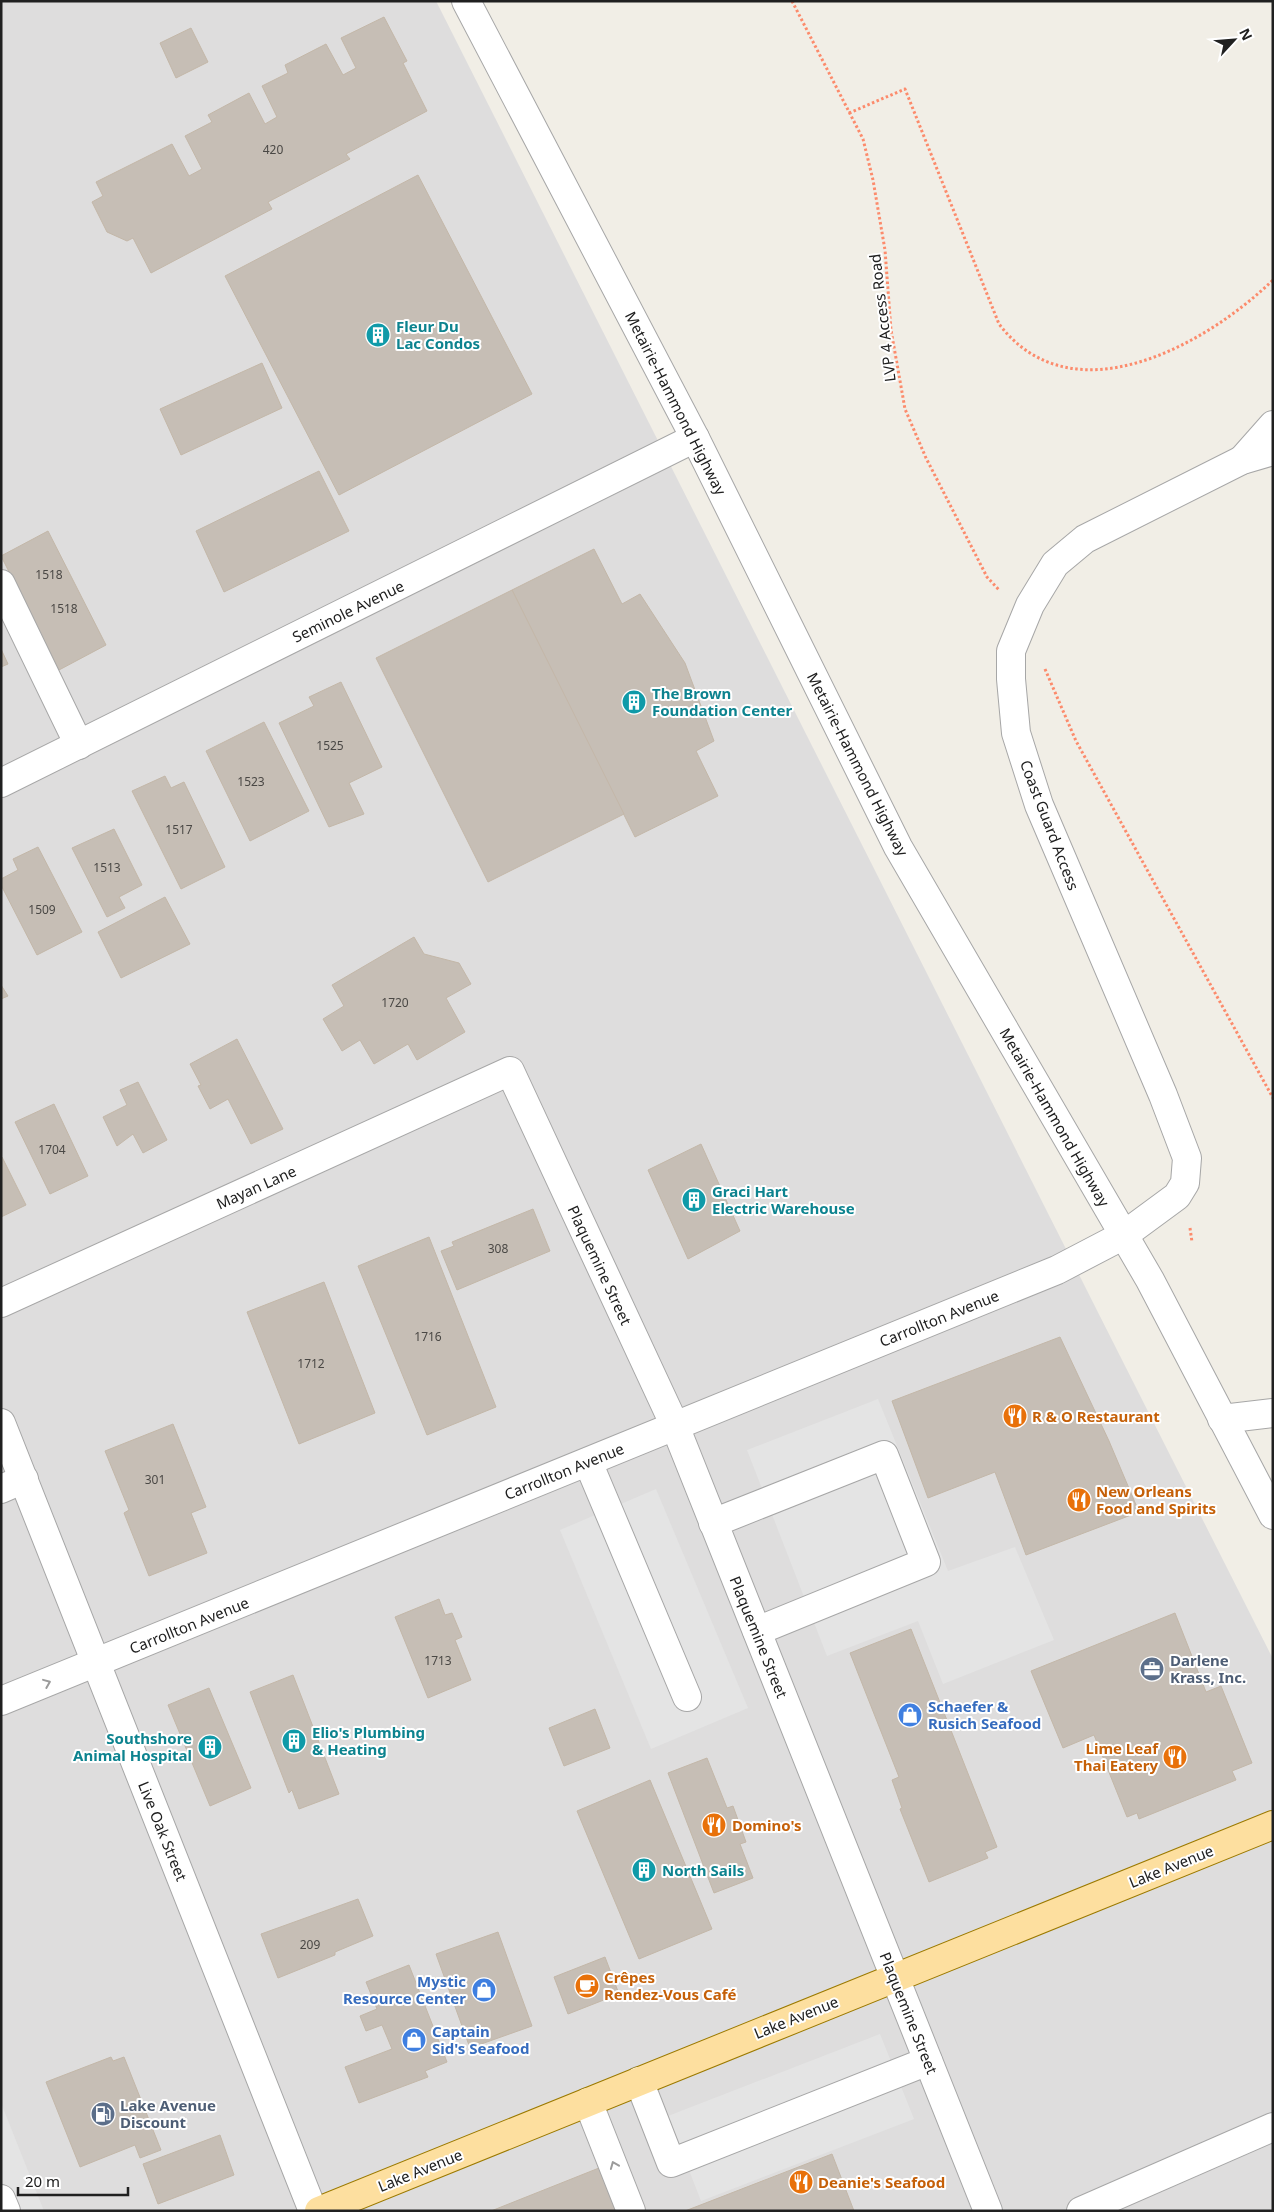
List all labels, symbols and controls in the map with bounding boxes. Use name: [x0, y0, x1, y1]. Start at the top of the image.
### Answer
north arrow: [1209, 15, 1259, 65]
text: N: [1235, 25, 1257, 43]
house number: 420: [263, 141, 283, 158]
street label: LVP 4 Access Road: [864, 253, 900, 383]
street label: Metairie-Hammond Highway: [621, 308, 731, 499]
place label: Fleur Du Lac Condos: [396, 316, 480, 353]
building icon: Fleur Du Lac Condos: [365, 322, 391, 348]
house number: 1518: [35, 566, 63, 583]
street label: Seminole Avenue: [289, 575, 407, 647]
house number: 1518: [50, 600, 78, 617]
street label: Metairie-Hammond Highway: [803, 669, 913, 860]
place label: The Brown Foundation Center: [652, 683, 792, 720]
building icon: The Brown Foundation Center: [621, 689, 647, 715]
house number: 1525: [316, 737, 344, 754]
street label: Coast Guard Access: [1016, 757, 1084, 893]
house number: 1523: [237, 773, 265, 790]
house number: 1517: [165, 821, 193, 838]
house number: 1513: [93, 859, 121, 876]
house number: 1509: [28, 901, 56, 918]
house number: 1720: [381, 994, 409, 1011]
street label: Metairie-Hammond Highway: [995, 1024, 1115, 1210]
house number: 1704: [38, 1141, 66, 1158]
street label: Mayan Lane: [213, 1161, 299, 1213]
place label: Graci Hart Electric Warehouse: [712, 1181, 855, 1218]
building icon: Graci Hart Electric Warehouse: [681, 1187, 707, 1213]
street label: Plaquemine Street: [564, 1202, 637, 1329]
house number: 308: [488, 1240, 508, 1257]
street label: Carrollton Avenue: [876, 1285, 1002, 1351]
house number: 1716: [414, 1328, 442, 1345]
house number: 1712: [297, 1355, 325, 1372]
restaurant icon: R & O Restaurant: [1002, 1403, 1028, 1429]
place label: R & O Restaurant: [1032, 1406, 1160, 1426]
street label: Carrollton Avenue: [501, 1438, 627, 1504]
house number: 301: [145, 1471, 165, 1488]
place label: New Orleans Food and Spirits: [1096, 1481, 1216, 1518]
restaurant icon: New Orleans Food and Spirits: [1066, 1487, 1092, 1513]
street label: Plaquemine Street: [725, 1573, 793, 1701]
street label: Carrollton Avenue: [126, 1592, 252, 1658]
place label: Darlene Krass, Inc.: [1170, 1650, 1246, 1687]
house number: 1713: [424, 1652, 452, 1669]
office icon: Darlene Krass, Inc.: [1139, 1656, 1165, 1682]
one-way arrow: [42, 1678, 50, 1688]
place label: Schaefer & Rusich Seafood: [928, 1696, 1041, 1733]
shop icon: Schaefer & Rusich Seafood: [897, 1702, 923, 1728]
place label: Elio's Plumbing & Heating: [312, 1722, 425, 1759]
place label: Southshore Animal Hospital: [73, 1728, 192, 1765]
building icon: Elio's Plumbing & Heating: [281, 1728, 307, 1754]
building icon: Southshore Animal Hospital: [197, 1734, 223, 1760]
place label: Lime Leaf Thai Eatery: [1074, 1738, 1159, 1775]
restaurant icon: Lime Leaf Thai Eatery: [1162, 1744, 1188, 1770]
street label: Live Oak Street: [134, 1778, 192, 1884]
restaurant icon: Domino's: [701, 1812, 727, 1838]
place label: Domino's: [732, 1815, 802, 1835]
street label: Lake Avenue: [1126, 1840, 1216, 1892]
building icon: North Sails: [631, 1857, 657, 1883]
place label: North Sails: [662, 1860, 744, 1880]
house number: 209: [300, 1936, 320, 1953]
street label: Plaquemine Street: [875, 1949, 943, 2077]
place label: Crêpes Rendez-Vous Café: [604, 1967, 736, 2004]
place label: Mystic Resource Center: [343, 1971, 466, 2008]
cafe icon: Crêpes Rendez-Vous Café: [574, 1973, 600, 1999]
shop icon: Mystic Resource Center: [471, 1977, 497, 2003]
street label: Lake Avenue: [751, 1991, 841, 2043]
place label: Captain Sid's Seafood: [432, 2021, 529, 2058]
shop icon: Captain Sid's Seafood: [401, 2027, 427, 2053]
place label: Lake Avenue Discount: [120, 2095, 216, 2132]
fuel station icon: Lake Avenue Discount: [90, 2101, 116, 2127]
street label: Lake Avenue: [375, 2144, 465, 2196]
one-way arrow: [609, 2162, 619, 2170]
scale bar: [18, 2164, 128, 2196]
restaurant icon: Deanie's Seafood: [788, 2169, 814, 2195]
text: 20 m: [25, 2171, 60, 2191]
place label: Deanie's Seafood: [818, 2172, 945, 2192]

